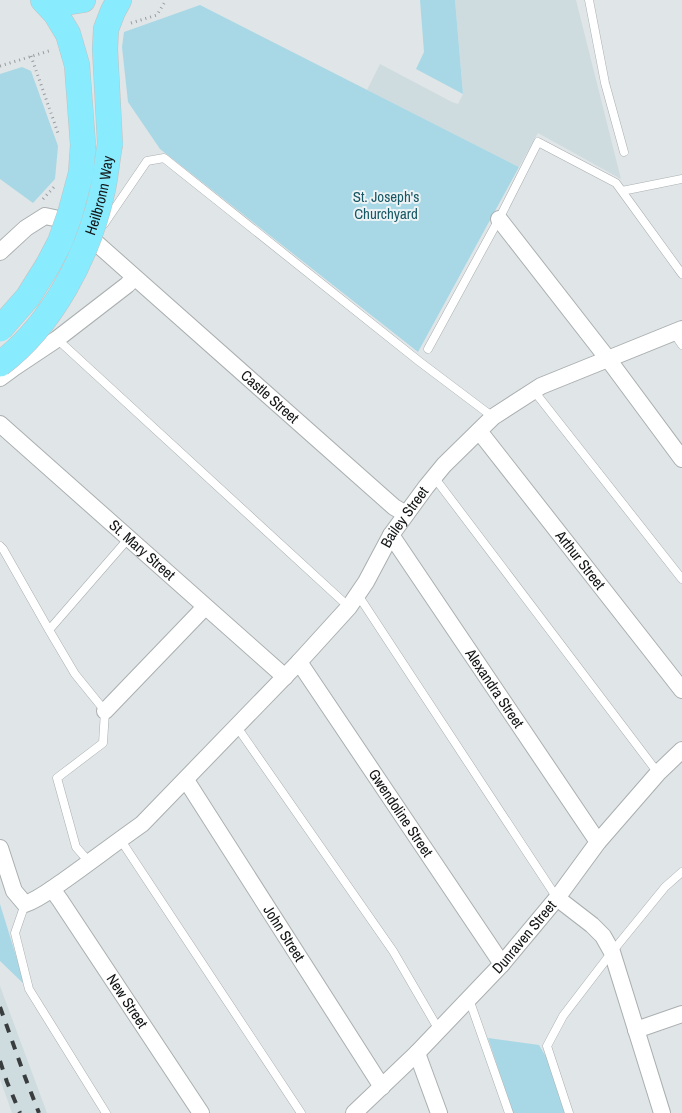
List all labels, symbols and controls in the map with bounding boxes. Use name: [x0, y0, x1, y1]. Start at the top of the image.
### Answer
street label: Heilbronn Way: [79, 154, 118, 238]
park label: St. Joseph's Churchyard: [353, 186, 419, 224]
street label: Castle Street: [236, 365, 304, 428]
street label: Bailey Street: [375, 481, 433, 551]
street label: St. Mary Street: [105, 515, 181, 585]
street label: Arthur Street: [550, 525, 611, 594]
street label: Alexandra Street: [460, 643, 530, 732]
street label: Gwendoline Street: [364, 765, 438, 861]
street label: Dunraven Street: [487, 895, 561, 978]
street label: John Street: [259, 901, 310, 966]
street label: New Street: [102, 970, 153, 1033]

